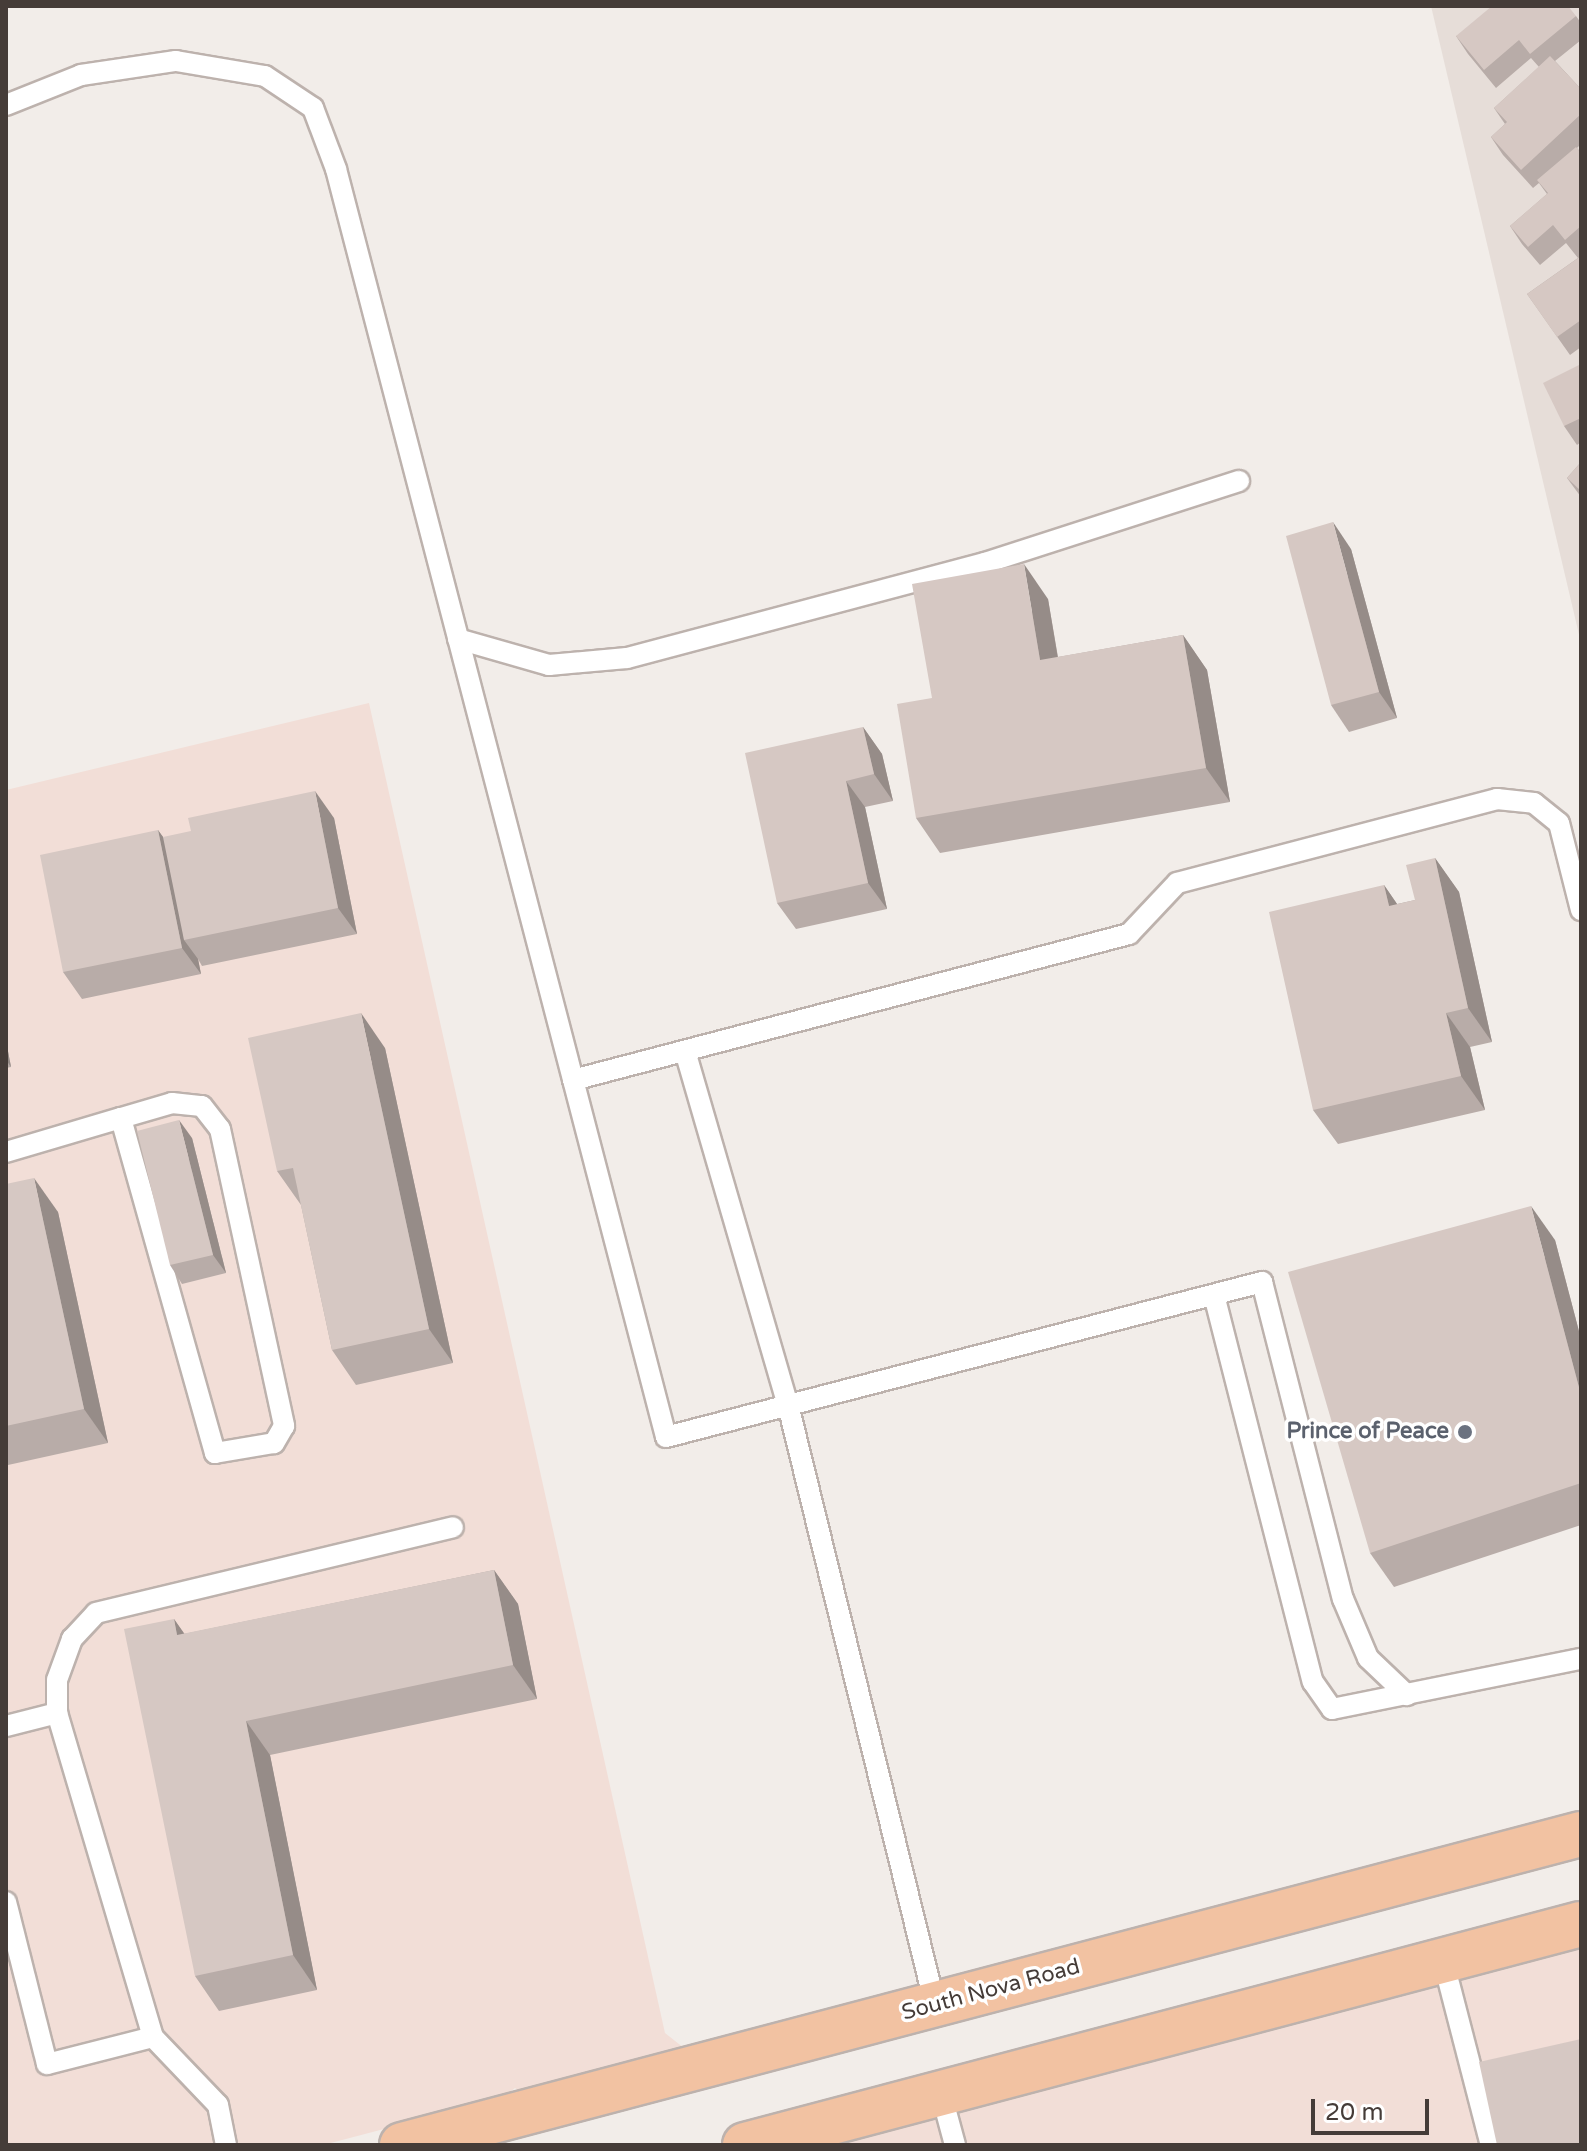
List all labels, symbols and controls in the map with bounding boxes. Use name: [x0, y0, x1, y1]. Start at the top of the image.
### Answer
place label: Prince of Peace: [1287, 1419, 1449, 1445]
marker: Prince of Peace: [1456, 1423, 1474, 1441]
street label: South Nova Road: [899, 1954, 1083, 2026]
scale bar: [1315, 2083, 1433, 2133]
text: 20 m: [1325, 2098, 1383, 2127]

